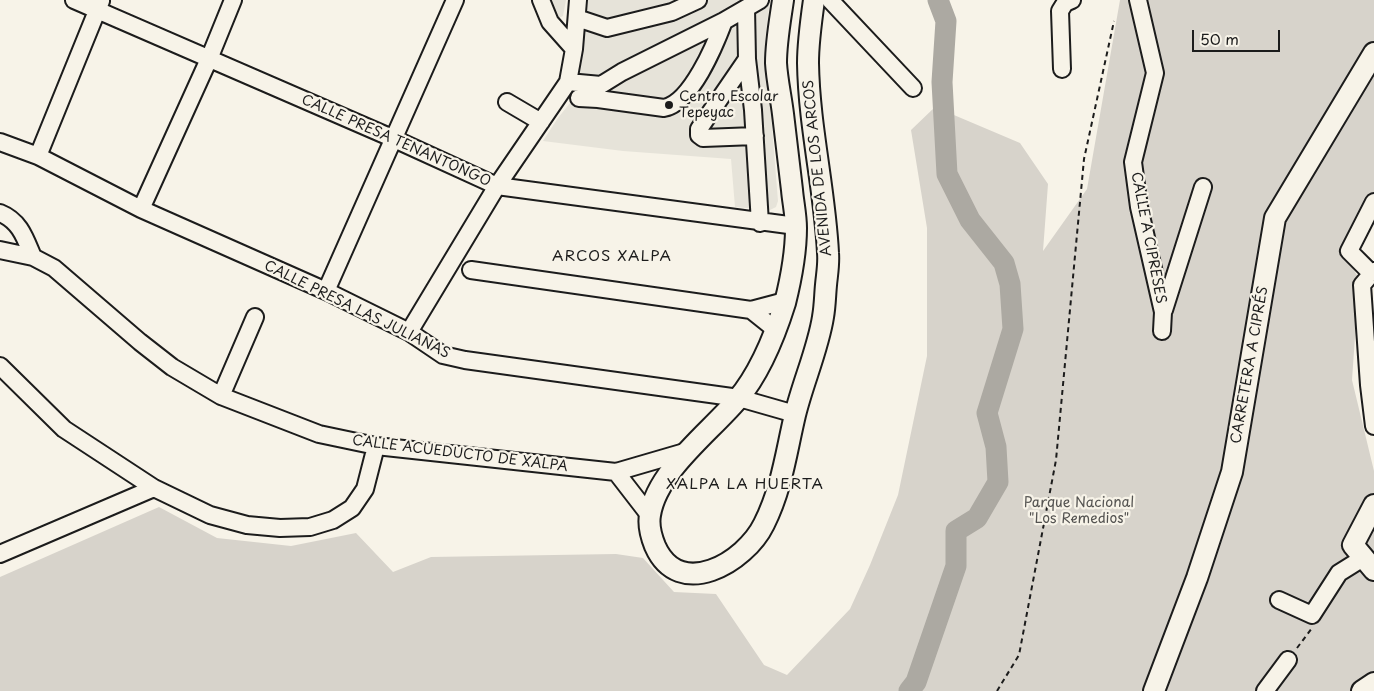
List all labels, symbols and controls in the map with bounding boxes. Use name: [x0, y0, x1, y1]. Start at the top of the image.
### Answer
scale bar: [1194, 20, 1282, 52]
text: 50 m: [1200, 27, 1239, 50]
street label: AVENIDA DE LOS ARCOS: [800, 79, 836, 257]
place label: Centro Escolar Tepeyac: [679, 89, 778, 121]
street label: CALLE PRESA TENANTONGO: [299, 92, 493, 190]
marker: Centro Escolar Tepeyac: [663, 99, 675, 111]
street label: CALLE A CIPRESES: [1127, 171, 1169, 305]
district label: ARCOS XALPA: [551, 248, 673, 266]
street label: CALLE PRESA LAS JULIANAS: [261, 258, 453, 362]
street label: CARRETERA A CIPRÉS: [1228, 285, 1272, 445]
street label: CALLE ACUEDUCTO DE XALPA: [351, 432, 569, 476]
district label: XALPA LA HUERTA: [665, 476, 825, 494]
park label: Parque Nacional "Los Remedios": [1024, 495, 1134, 528]

